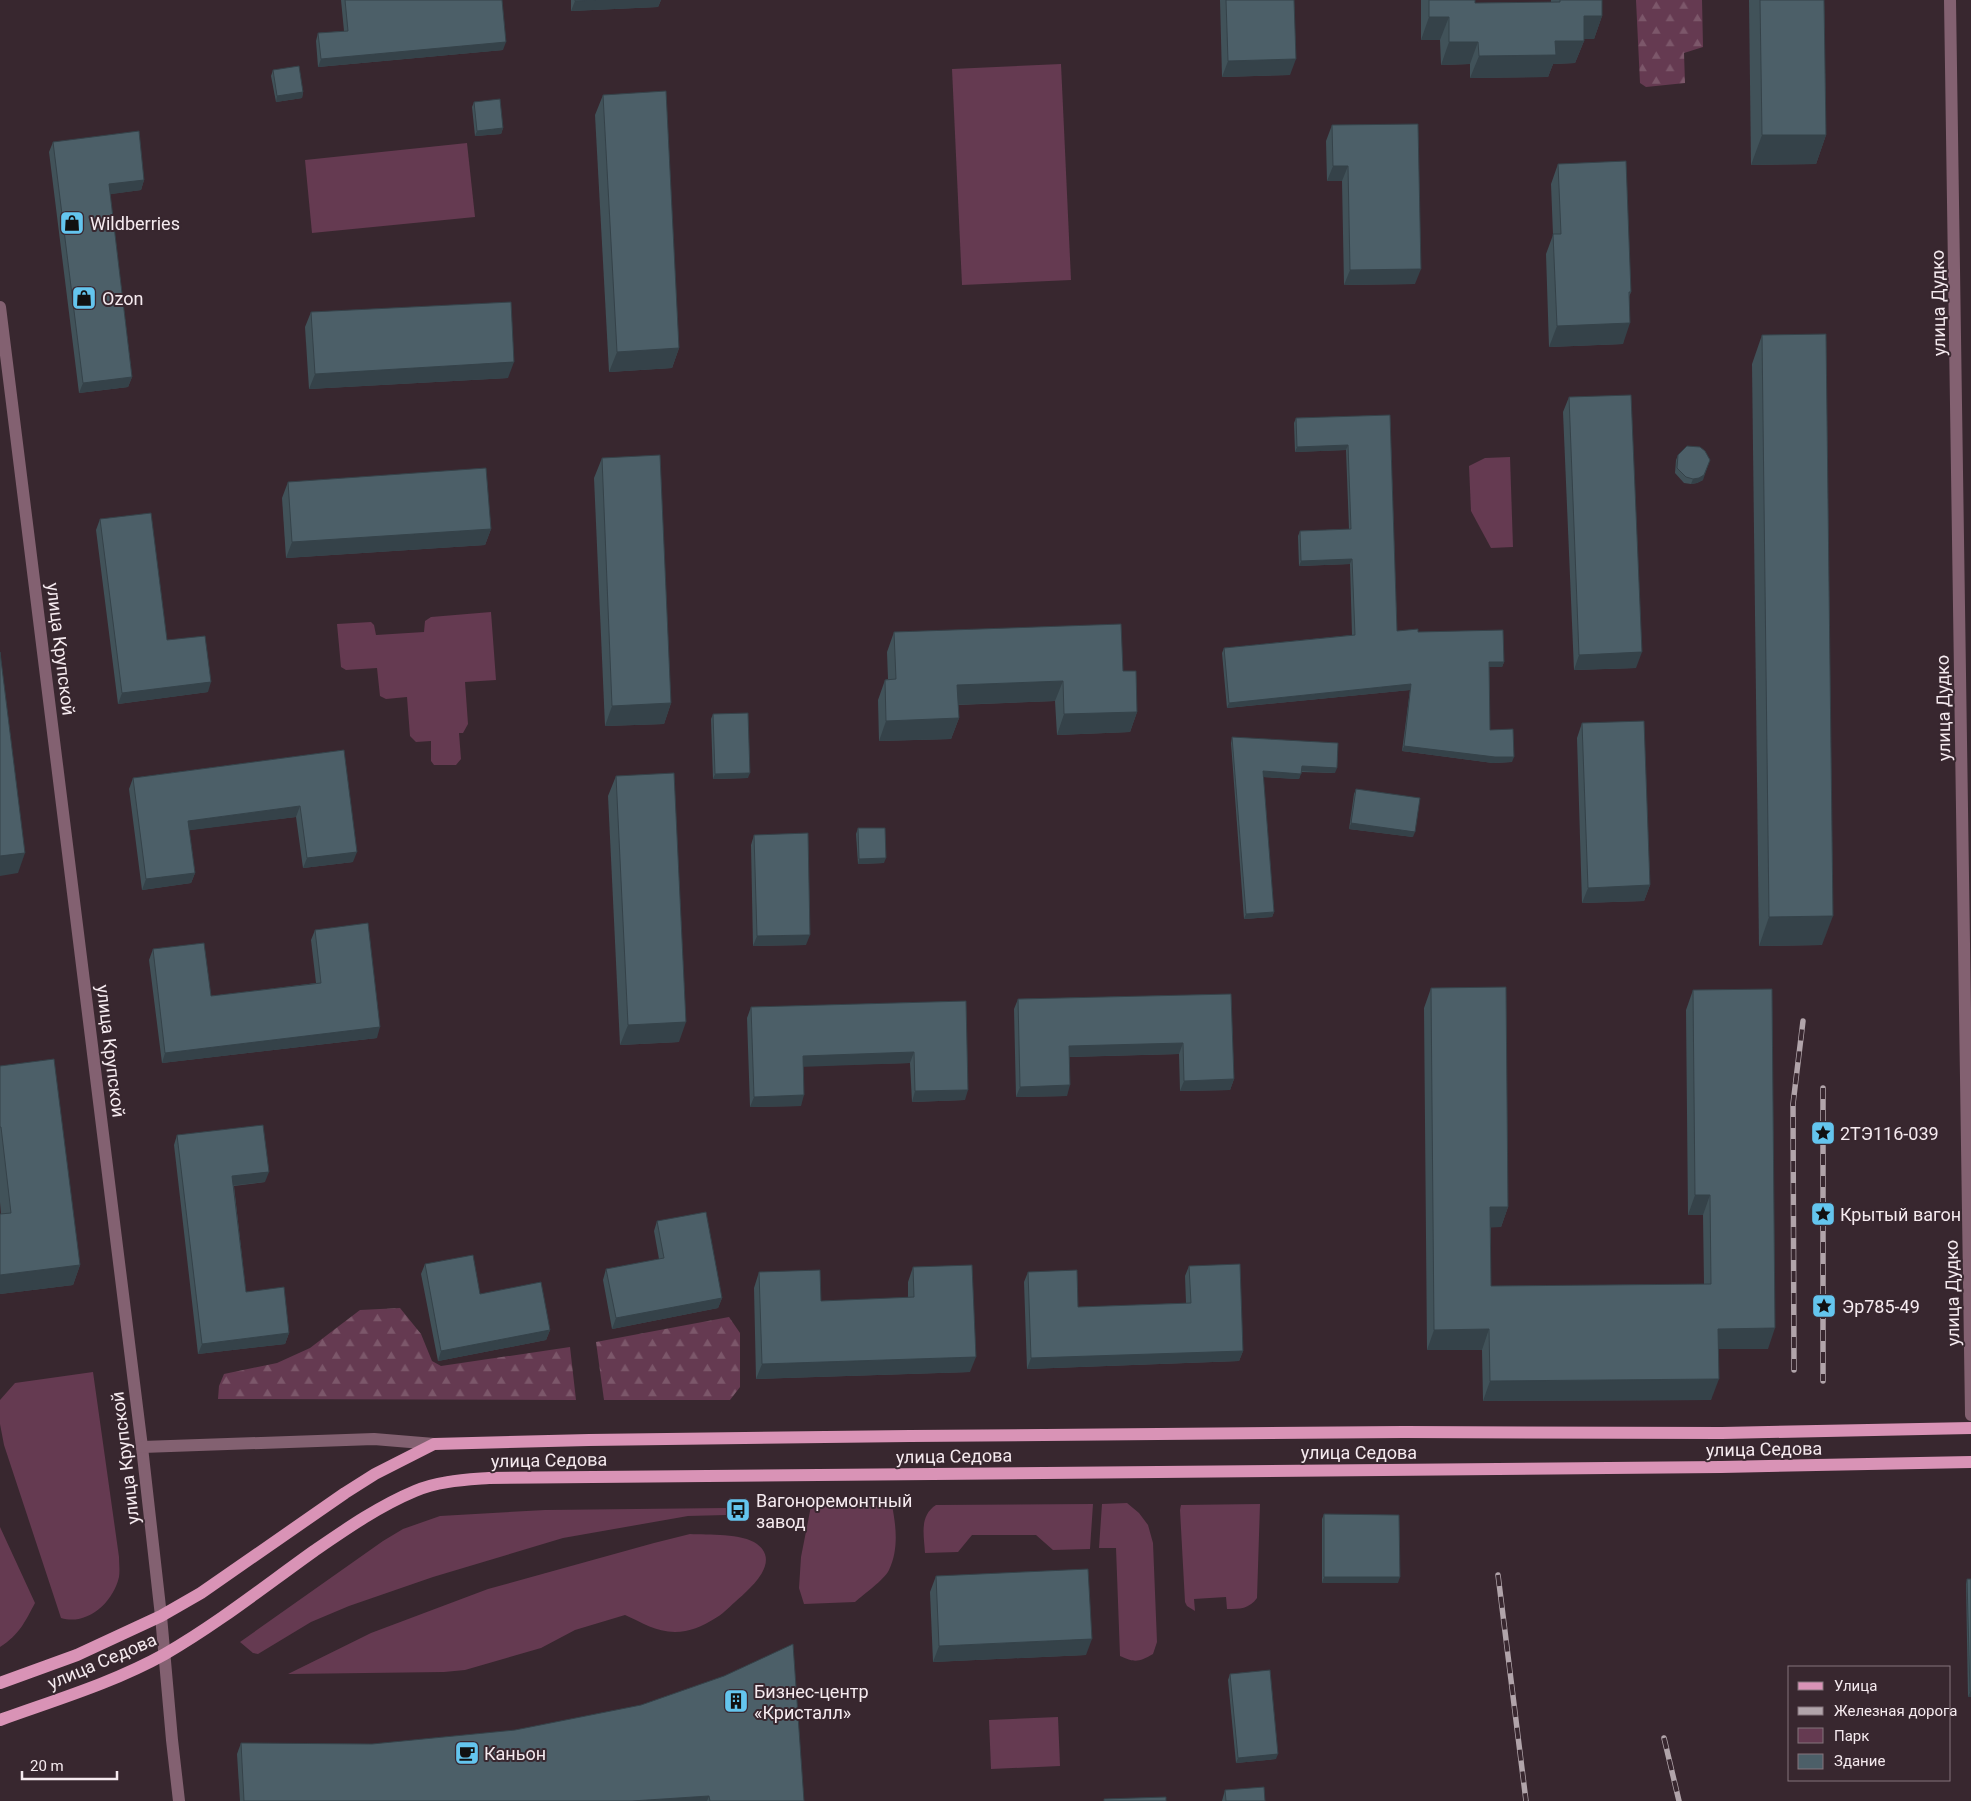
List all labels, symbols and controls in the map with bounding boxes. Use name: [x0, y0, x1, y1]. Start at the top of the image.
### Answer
shop icon: Wildberries: [59, 210, 85, 236]
place label: Wildberries: [90, 213, 180, 234]
street label: улица Дудко: [1927, 250, 1949, 356]
shop icon: Ozon: [71, 285, 97, 311]
place label: Ozon: [102, 288, 143, 309]
street label: улица Крупской: [42, 581, 80, 717]
street label: улица Дудко: [1932, 655, 1954, 761]
street label: улица Крупской: [92, 983, 130, 1119]
place icon: 2ТЭ116-039: [1810, 1120, 1836, 1146]
place label: 2ТЭ116-039: [1840, 1123, 1939, 1144]
place icon: Крытый вагон: [1810, 1201, 1836, 1227]
place label: Крытый вагон: [1840, 1204, 1961, 1225]
street label: улица Дудко: [1941, 1240, 1963, 1346]
place icon: Эр785-49: [1811, 1293, 1837, 1319]
place label: Эр785-49: [1842, 1296, 1920, 1317]
street label: улица Крупской: [106, 1390, 144, 1526]
street label: улица Седова: [1706, 1437, 1822, 1461]
street label: улица Седова: [1301, 1442, 1417, 1463]
street label: улица Седова: [896, 1444, 1012, 1468]
street label: улица Седова: [491, 1448, 607, 1472]
place label: Вагоноремонтный завод: [756, 1490, 912, 1532]
bus stop icon: Вагоноремонтный завод: [725, 1497, 751, 1523]
street label: улица Седова: [44, 1629, 160, 1693]
legend: [1788, 1666, 1951, 1781]
text: Улица: [1834, 1677, 1877, 1695]
place label: Бизнес-центр «Кристалл»: [754, 1681, 869, 1723]
building icon: Бизнес-центр «Кристалл»: [723, 1688, 749, 1714]
text: Железная дорога: [1834, 1702, 1957, 1720]
text: Парк: [1834, 1727, 1869, 1745]
cafe icon: Каньон: [454, 1740, 480, 1766]
place label: Каньон: [484, 1743, 546, 1764]
scale bar: [22, 1748, 118, 1780]
text: Здание: [1834, 1752, 1885, 1770]
text: 20 m: [30, 1757, 64, 1775]

